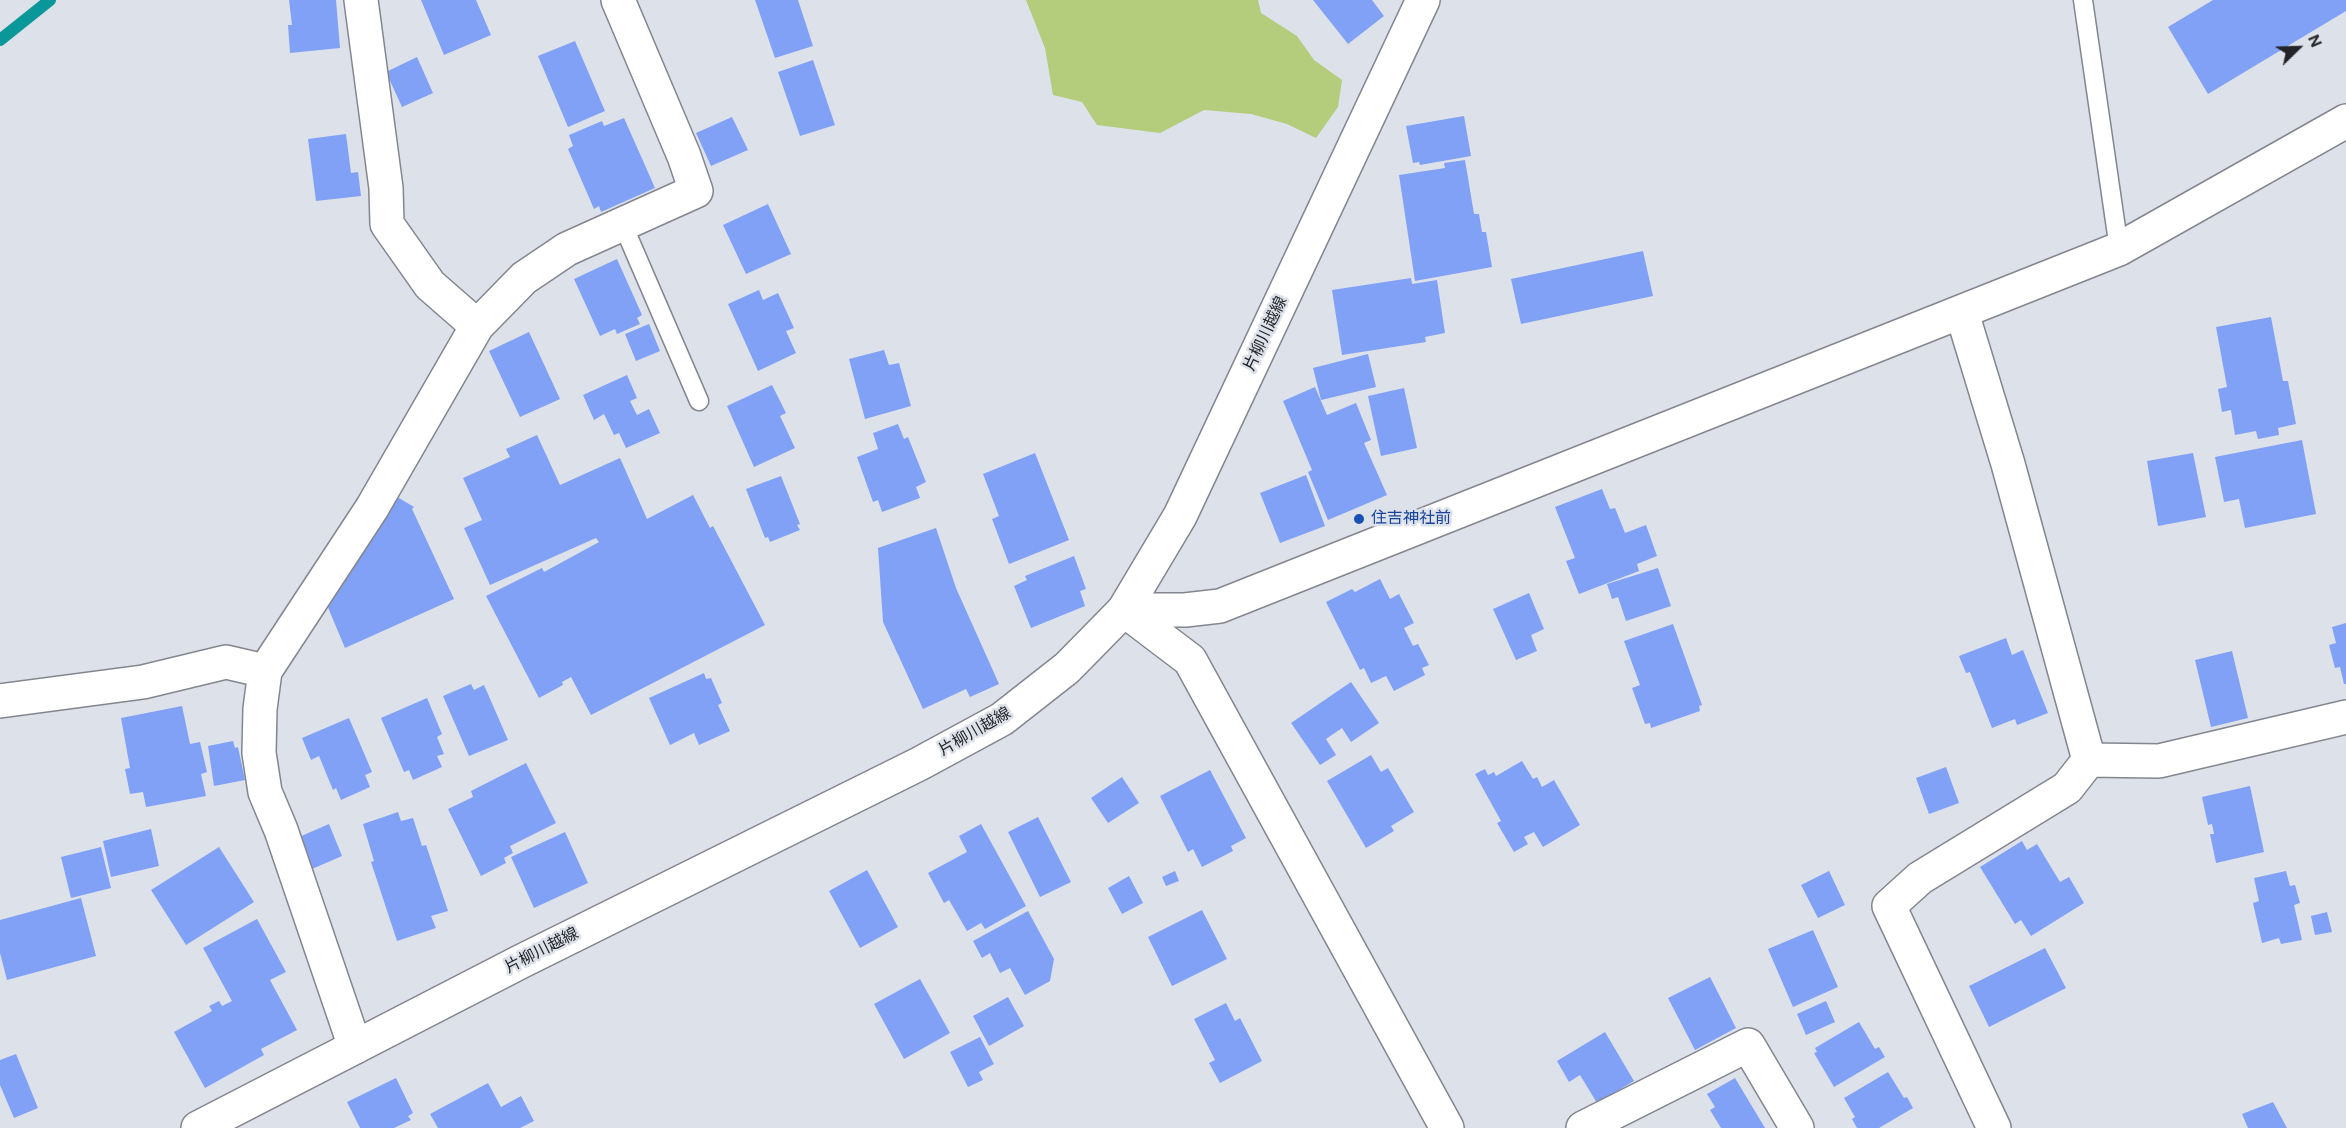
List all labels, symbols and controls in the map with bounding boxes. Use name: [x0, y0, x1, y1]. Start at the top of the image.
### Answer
north arrow: [2268, 18, 2328, 78]
text: N: [2303, 31, 2327, 50]
street label: 片柳川越線: [1240, 294, 1292, 374]
place label: 住吉神社前: [1371, 509, 1451, 529]
marker: 住吉神社前: [1352, 512, 1366, 526]
street label: 片柳川越線: [936, 704, 1014, 760]
street label: 片柳川越線: [502, 924, 582, 978]

